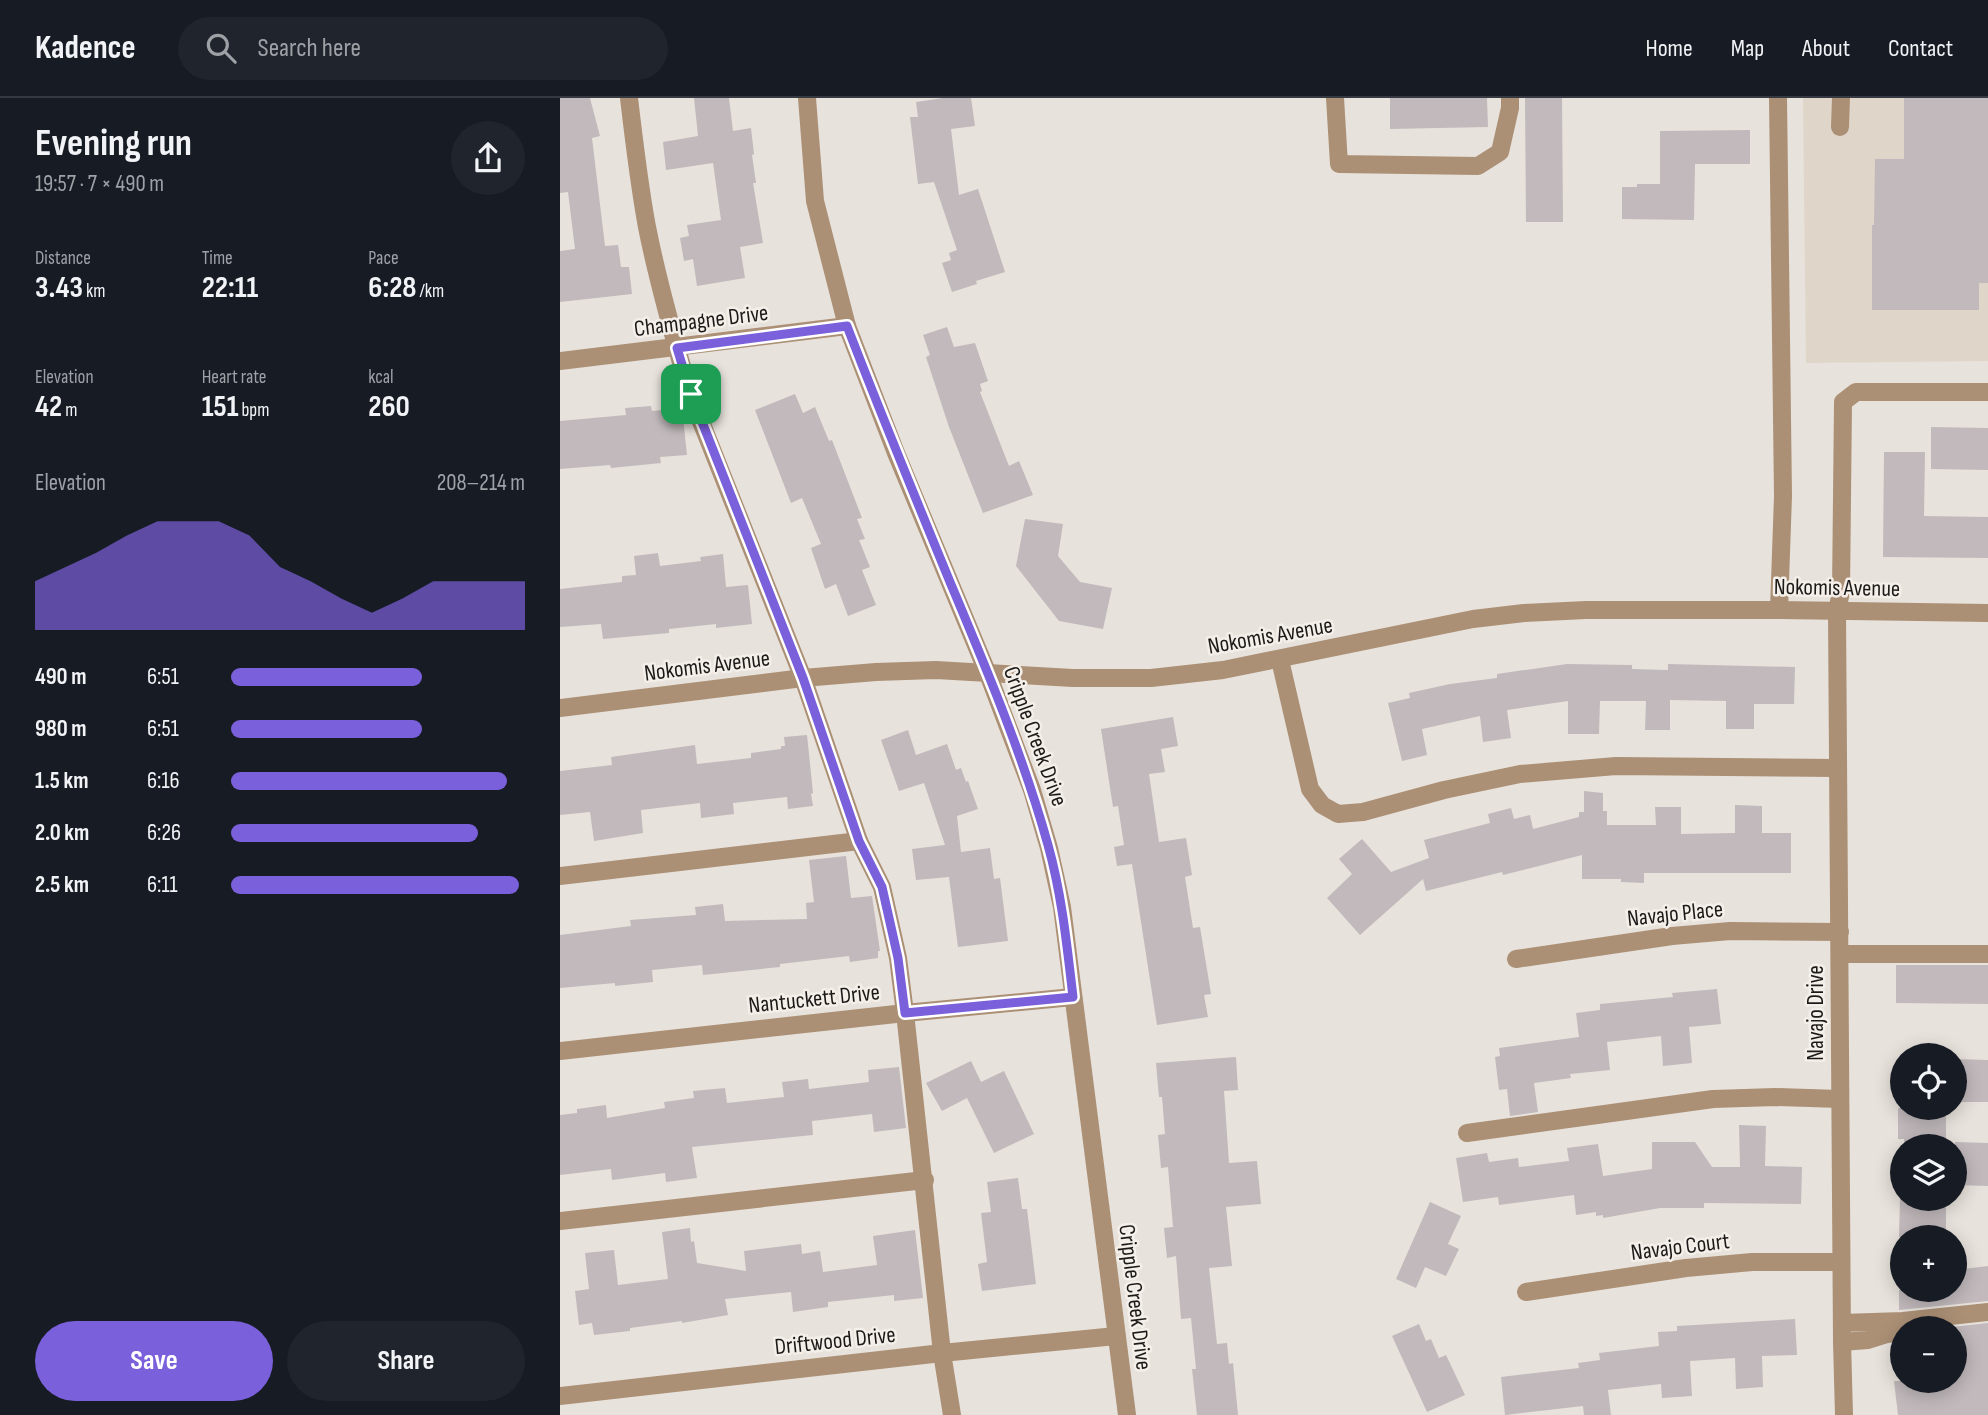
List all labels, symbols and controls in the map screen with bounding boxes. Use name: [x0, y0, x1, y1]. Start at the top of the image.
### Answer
search box: [178, 17, 668, 80]
text: Kadence: [35, 28, 136, 68]
icon: search: [202, 29, 240, 67]
text: Search here: [258, 33, 361, 64]
text: Home: [1645, 34, 1693, 63]
text: Map: [1731, 34, 1764, 63]
text: About: [1802, 34, 1850, 63]
text: Contact: [1888, 34, 1953, 63]
text: Evening run: [35, 121, 192, 166]
button: share: [451, 121, 525, 195]
text: 19:57 · 7 × 490 m: [35, 170, 164, 198]
text: Distance: [35, 247, 91, 270]
text: Time: [202, 247, 233, 270]
text: Pace: [368, 247, 399, 270]
text: 3.43: [35, 270, 83, 306]
text: 22:11: [202, 270, 258, 306]
text: 6:28: [368, 270, 416, 306]
text: km: [83, 280, 105, 303]
text: /km: [416, 280, 444, 303]
street label: Champagne Drive: [632, 299, 770, 343]
pin: [661, 364, 721, 424]
text: Elevation: [35, 366, 94, 389]
text: Heart rate: [202, 366, 267, 389]
text: kcal: [368, 366, 393, 389]
icon: arrive: [672, 375, 710, 413]
text: 42: [35, 389, 62, 425]
text: 151: [202, 389, 238, 425]
text: 260: [368, 389, 410, 425]
text: m: [62, 399, 77, 422]
text: bpm: [238, 399, 269, 422]
text: Elevation: [35, 469, 106, 497]
text: 208–214 m: [437, 469, 525, 497]
street label: Nokomis Avenue: [1774, 573, 1900, 603]
street label: Nokomis Avenue: [1205, 611, 1335, 661]
street label: Nokomis Avenue: [643, 644, 772, 688]
text: 490 m: [35, 663, 86, 691]
text: 6:51: [147, 663, 179, 691]
street label: Cripple Creek Drive: [997, 663, 1073, 810]
text: 980 m: [35, 715, 87, 743]
text: 6:51: [147, 715, 179, 743]
text: 1.5 km: [35, 767, 88, 795]
text: 6:16: [147, 767, 180, 795]
text: 2.0 km: [35, 819, 89, 847]
text: 6:26: [147, 819, 181, 847]
text: 2.5 km: [35, 871, 89, 899]
text: 6:11: [147, 871, 178, 899]
street label: Navajo Place: [1626, 895, 1724, 933]
street label: Navajo Drive: [1802, 965, 1830, 1061]
street label: Nantuckett Drive: [747, 978, 881, 1020]
map controls: [1890, 1043, 1967, 1393]
button: locate: [1890, 1043, 1967, 1120]
button: layers: [1890, 1134, 1967, 1211]
street label: Cripple Creek Drive: [1112, 1223, 1158, 1372]
button: +: [1890, 1225, 1967, 1302]
street label: Navajo Court: [1629, 1227, 1731, 1267]
button: −: [1890, 1316, 1967, 1393]
button: Save: [35, 1321, 273, 1401]
button: Share: [287, 1321, 525, 1401]
street label: Driftwood Drive: [773, 1321, 897, 1361]

